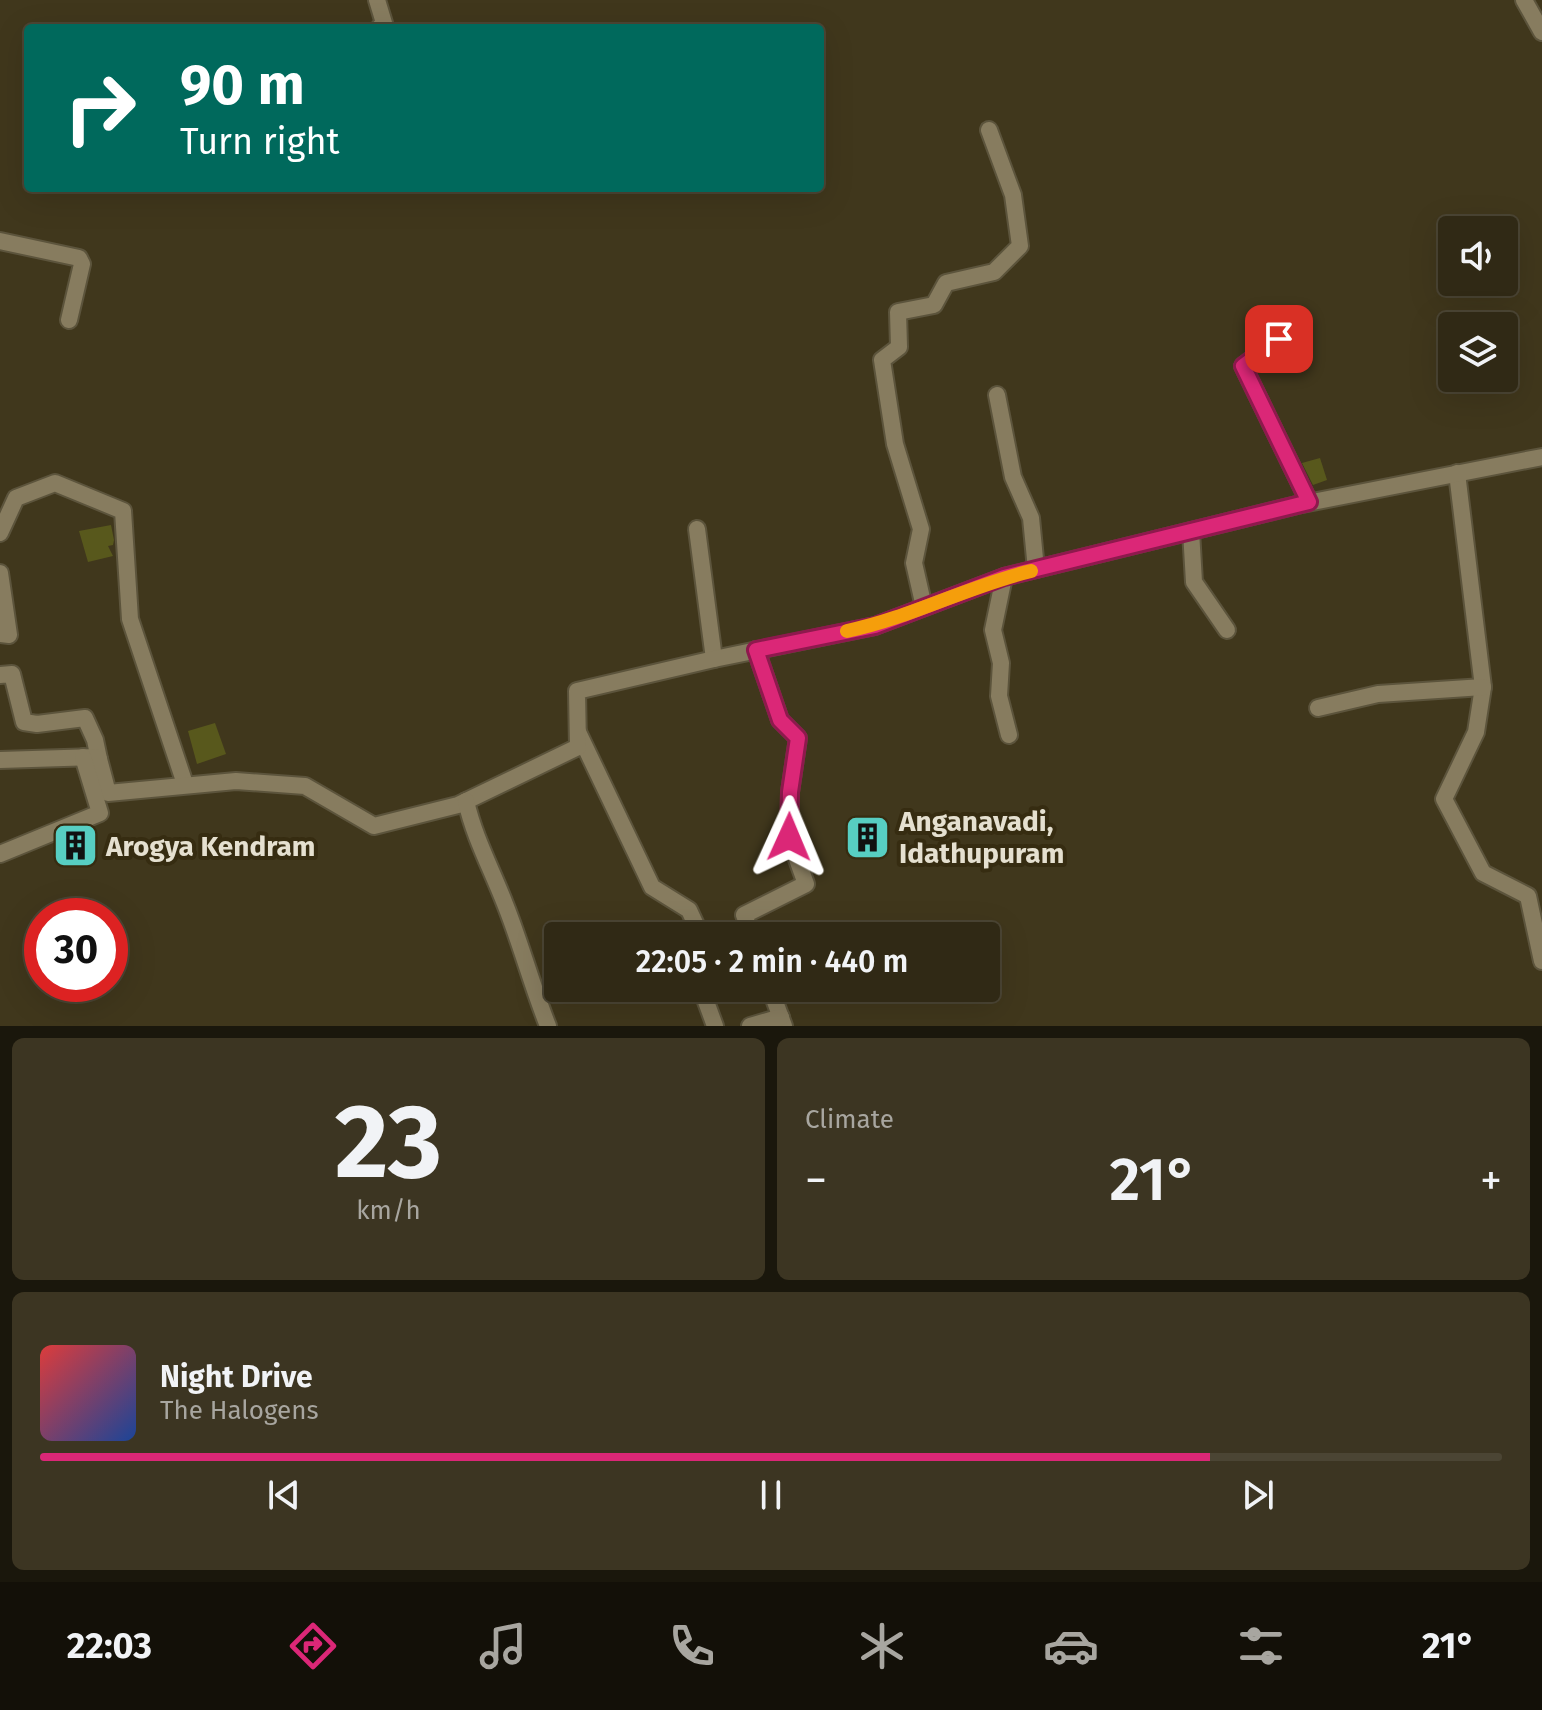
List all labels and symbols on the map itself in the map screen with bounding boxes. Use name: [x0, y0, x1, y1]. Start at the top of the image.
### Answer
pin: [1245, 305, 1313, 373]
position arrow: [747, 795, 831, 879]
place label: Anganavadi, Idathupuram: [898, 805, 1064, 870]
building icon: Anganavadi, Idathupuram: [844, 813, 892, 861]
building icon: Arogya Kendram: [51, 822, 99, 870]
place label: Arogya Kendram: [105, 830, 315, 863]
speed limit sign: 30: [24, 898, 128, 1002]

